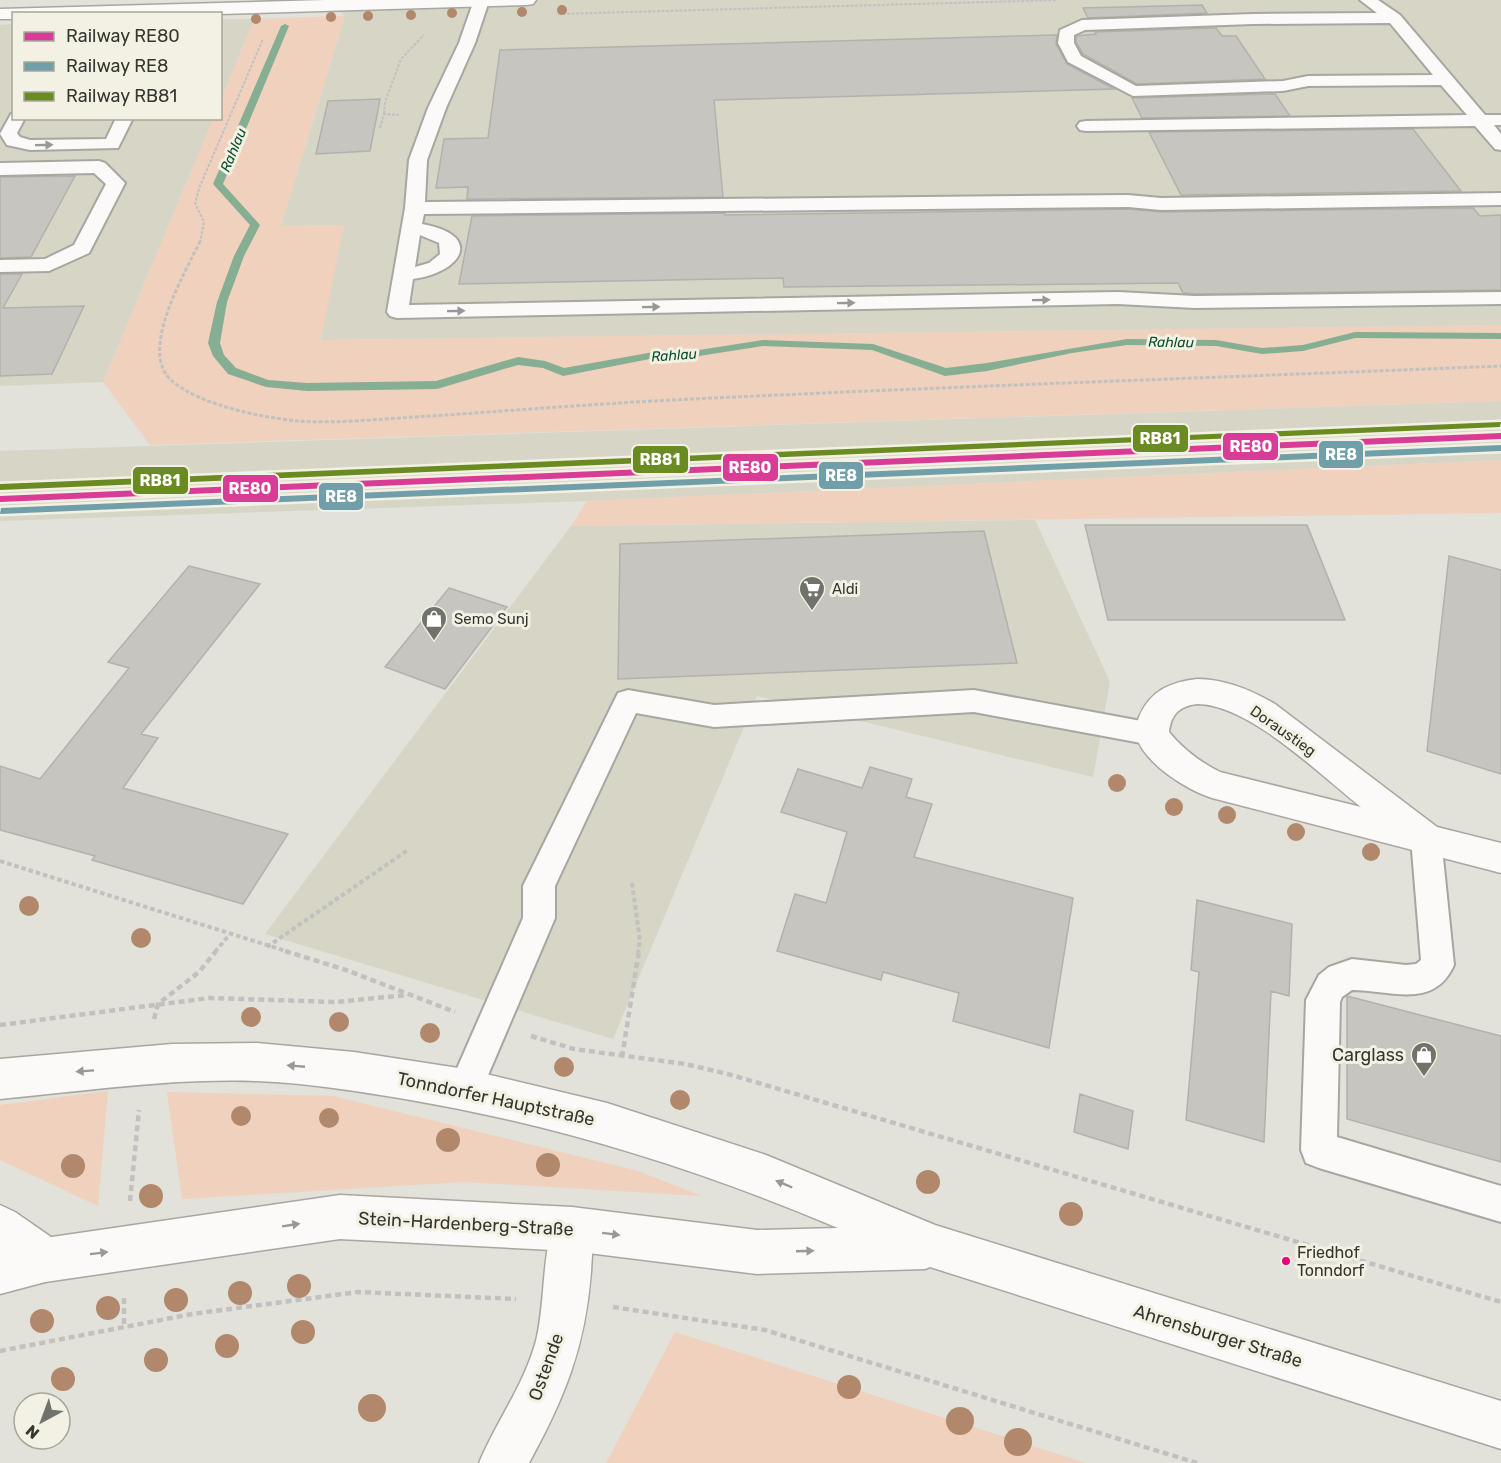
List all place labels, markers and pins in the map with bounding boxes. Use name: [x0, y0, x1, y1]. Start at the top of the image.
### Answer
supermarket icon: Aldi: [797, 574, 827, 612]
place label: Aldi: [832, 580, 858, 598]
shop icon: Semo Sunj: [419, 604, 449, 642]
place label: Semo Sunj: [454, 610, 529, 628]
shop icon: Carglass: [1409, 1040, 1439, 1078]
place label: Carglass: [1332, 1044, 1404, 1066]
place label: Friedhof Tonndorf: [1297, 1243, 1365, 1280]
marker: Friedhof Tonndorf: [1280, 1255, 1292, 1267]

